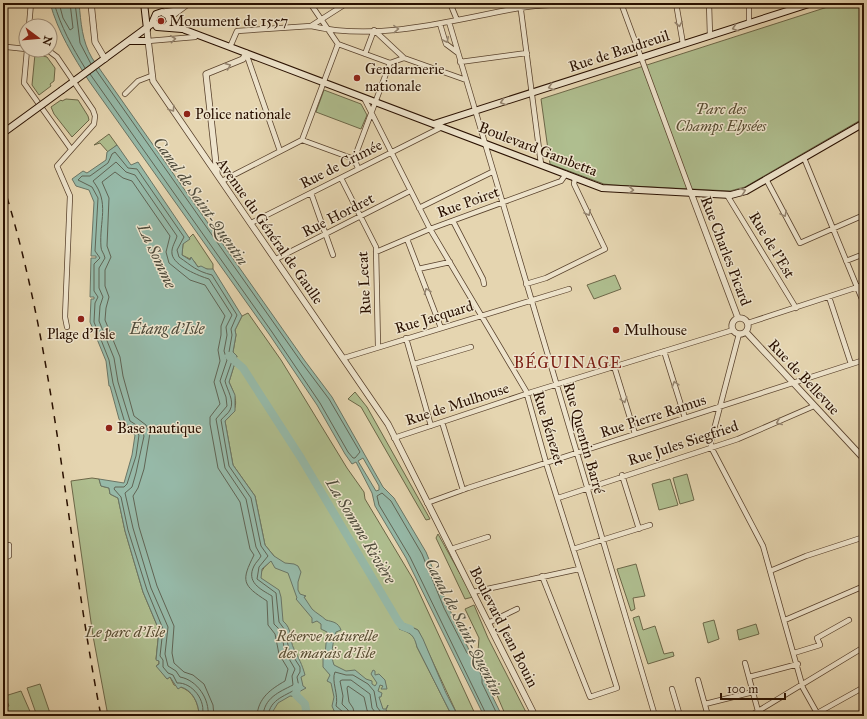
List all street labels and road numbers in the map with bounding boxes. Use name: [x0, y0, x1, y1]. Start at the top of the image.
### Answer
street label: Rue de Baudreuil: [566, 26, 672, 76]
street label: Boulevard Gambetta: [476, 118, 601, 180]
street label: Rue de Crimée: [297, 136, 385, 192]
street label: Avenue du Général de Gaulle: [212, 154, 327, 308]
street label: Rue Poiret: [434, 182, 502, 222]
street label: Rue Hordret: [299, 189, 378, 241]
street label: Rue Charles Picard: [697, 194, 755, 309]
street label: Rue de l'Est: [745, 209, 799, 282]
street label: Rue Lecat: [353, 250, 375, 315]
street label: Rue Jacquard: [393, 296, 476, 338]
street label: Rue de Bellevue: [764, 335, 844, 419]
street label: Rue de Mulhouse: [403, 379, 511, 429]
street label: Rue Quentin Barré: [559, 380, 609, 497]
street label: Rue Bénezet: [529, 389, 569, 468]
street label: Rue Pierre Ramus: [598, 390, 708, 442]
street label: Rue Jules Siegfried: [626, 417, 741, 470]
street label: Boulevard Jean Bouin: [465, 564, 542, 691]

